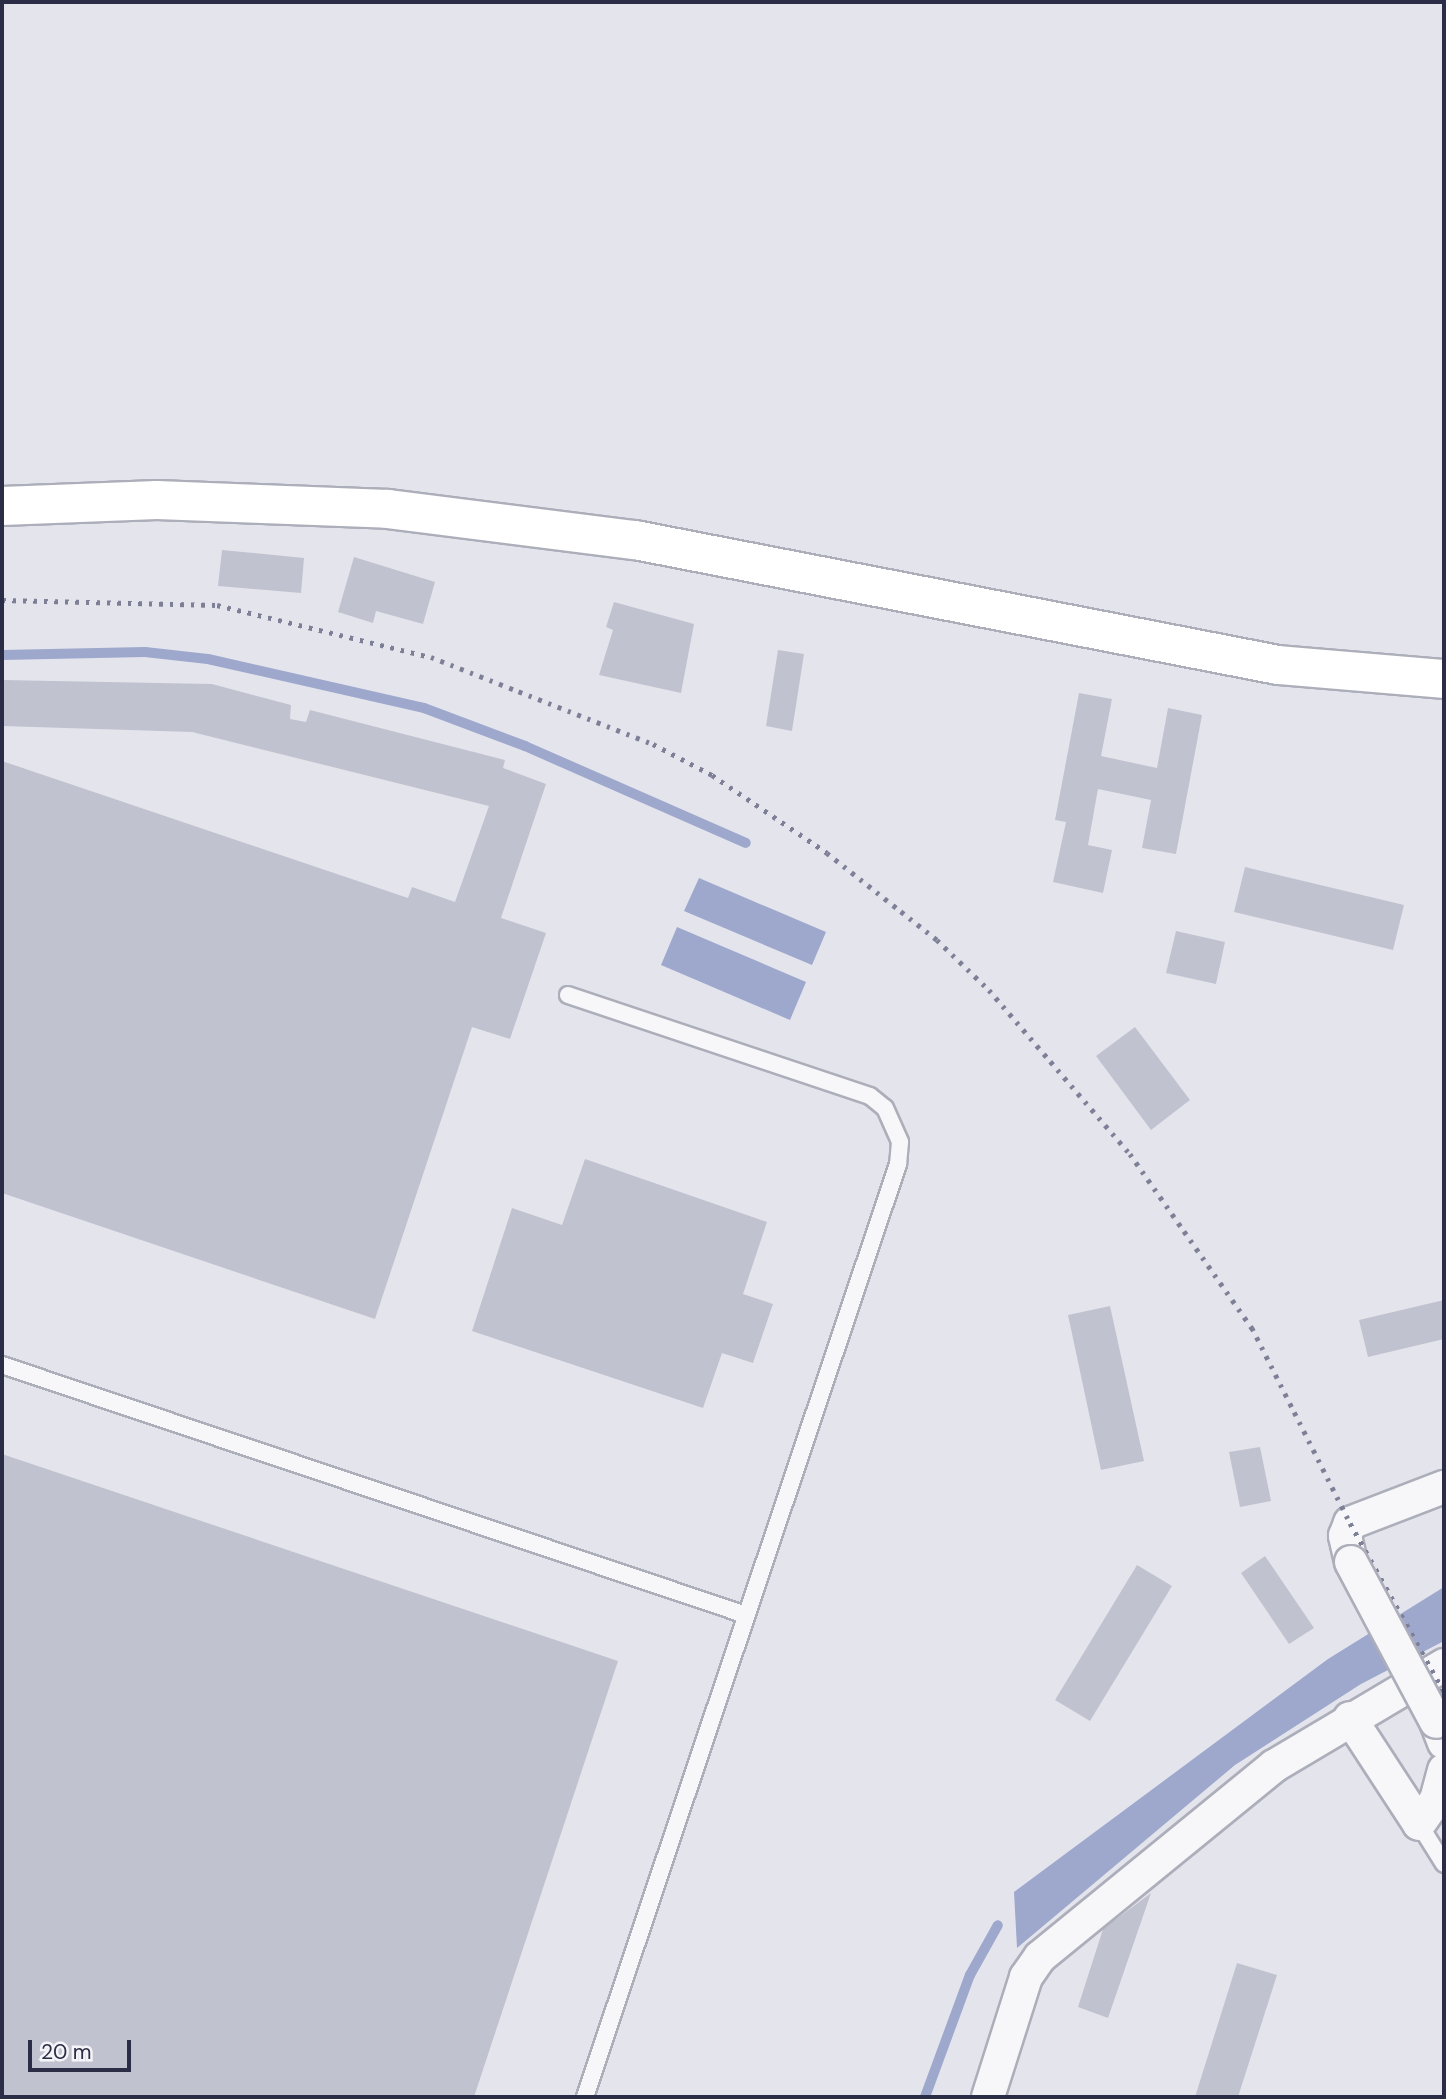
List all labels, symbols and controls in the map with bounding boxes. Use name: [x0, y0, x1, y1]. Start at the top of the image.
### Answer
scale bar: [32, 2025, 135, 2070]
text: 20 m: [41, 2038, 92, 2066]

